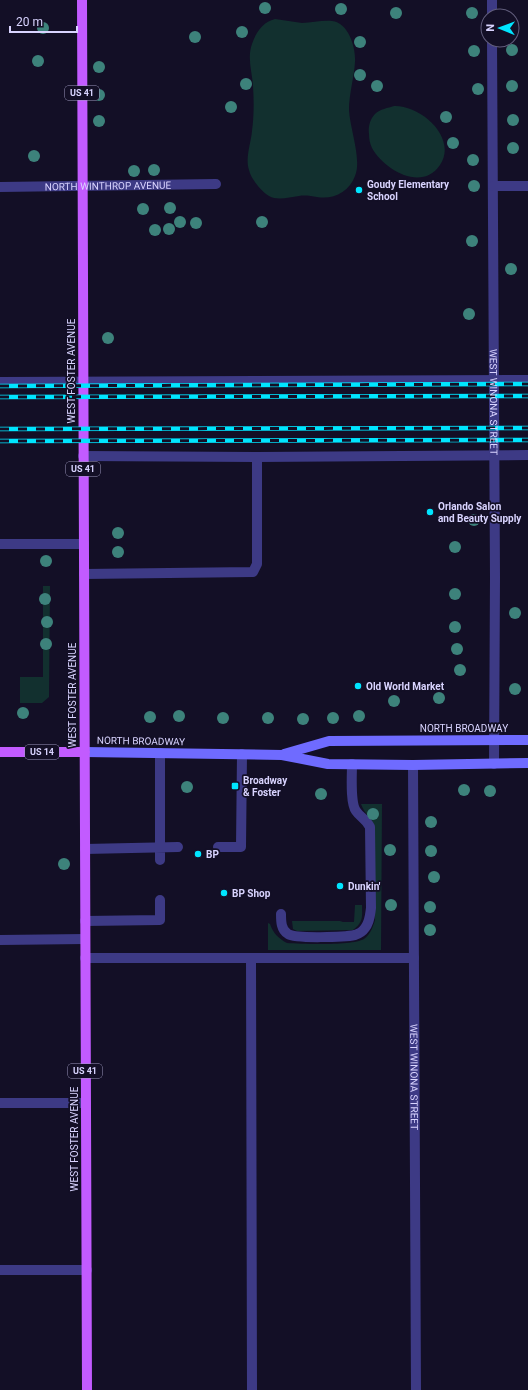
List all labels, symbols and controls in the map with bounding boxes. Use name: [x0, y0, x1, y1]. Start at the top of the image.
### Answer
scale bar: [10, 8, 77, 34]
north arrow: [480, 8, 520, 48]
text: 20 m: [16, 15, 43, 29]
text: N: [484, 24, 497, 32]
road number: US 41: [65, 86, 99, 100]
street label: NORTH WINTHROP AVENUE: [45, 179, 172, 192]
place label: Goudy Elementary School: [367, 179, 450, 202]
marker: Goudy Elementary School: [354, 185, 364, 195]
street label: WEST FOSTER AVENUE: [66, 318, 77, 423]
street label: WEST WINONA STREET: [488, 349, 500, 455]
road number: US 41: [66, 462, 100, 476]
place label: Orlando Salon and Beauty Supply: [438, 501, 522, 524]
marker: Orlando Salon and Beauty Supply: [425, 507, 435, 517]
street label: WEST FOSTER AVENUE: [67, 642, 78, 747]
marker: Old World Market: [353, 681, 363, 691]
place label: Old World Market: [366, 681, 445, 692]
street label: NORTH BROADWAY: [420, 723, 508, 734]
street label: NORTH BROADWAY: [97, 735, 185, 747]
road number: US 14: [25, 745, 59, 759]
place label: Broadway & Foster: [243, 775, 288, 798]
marker: Broadway & Foster: [230, 781, 240, 791]
marker: BP: [193, 849, 203, 859]
place label: BP: [206, 849, 219, 860]
marker: Dunkin': [335, 881, 345, 891]
place label: Dunkin': [348, 881, 381, 892]
marker: BP Shop: [219, 888, 229, 898]
place label: BP Shop: [232, 888, 271, 899]
street label: WEST WINONA STREET: [409, 1024, 420, 1130]
road number: US 41: [68, 1064, 102, 1078]
street label: WEST FOSTER AVENUE: [69, 1086, 80, 1191]

